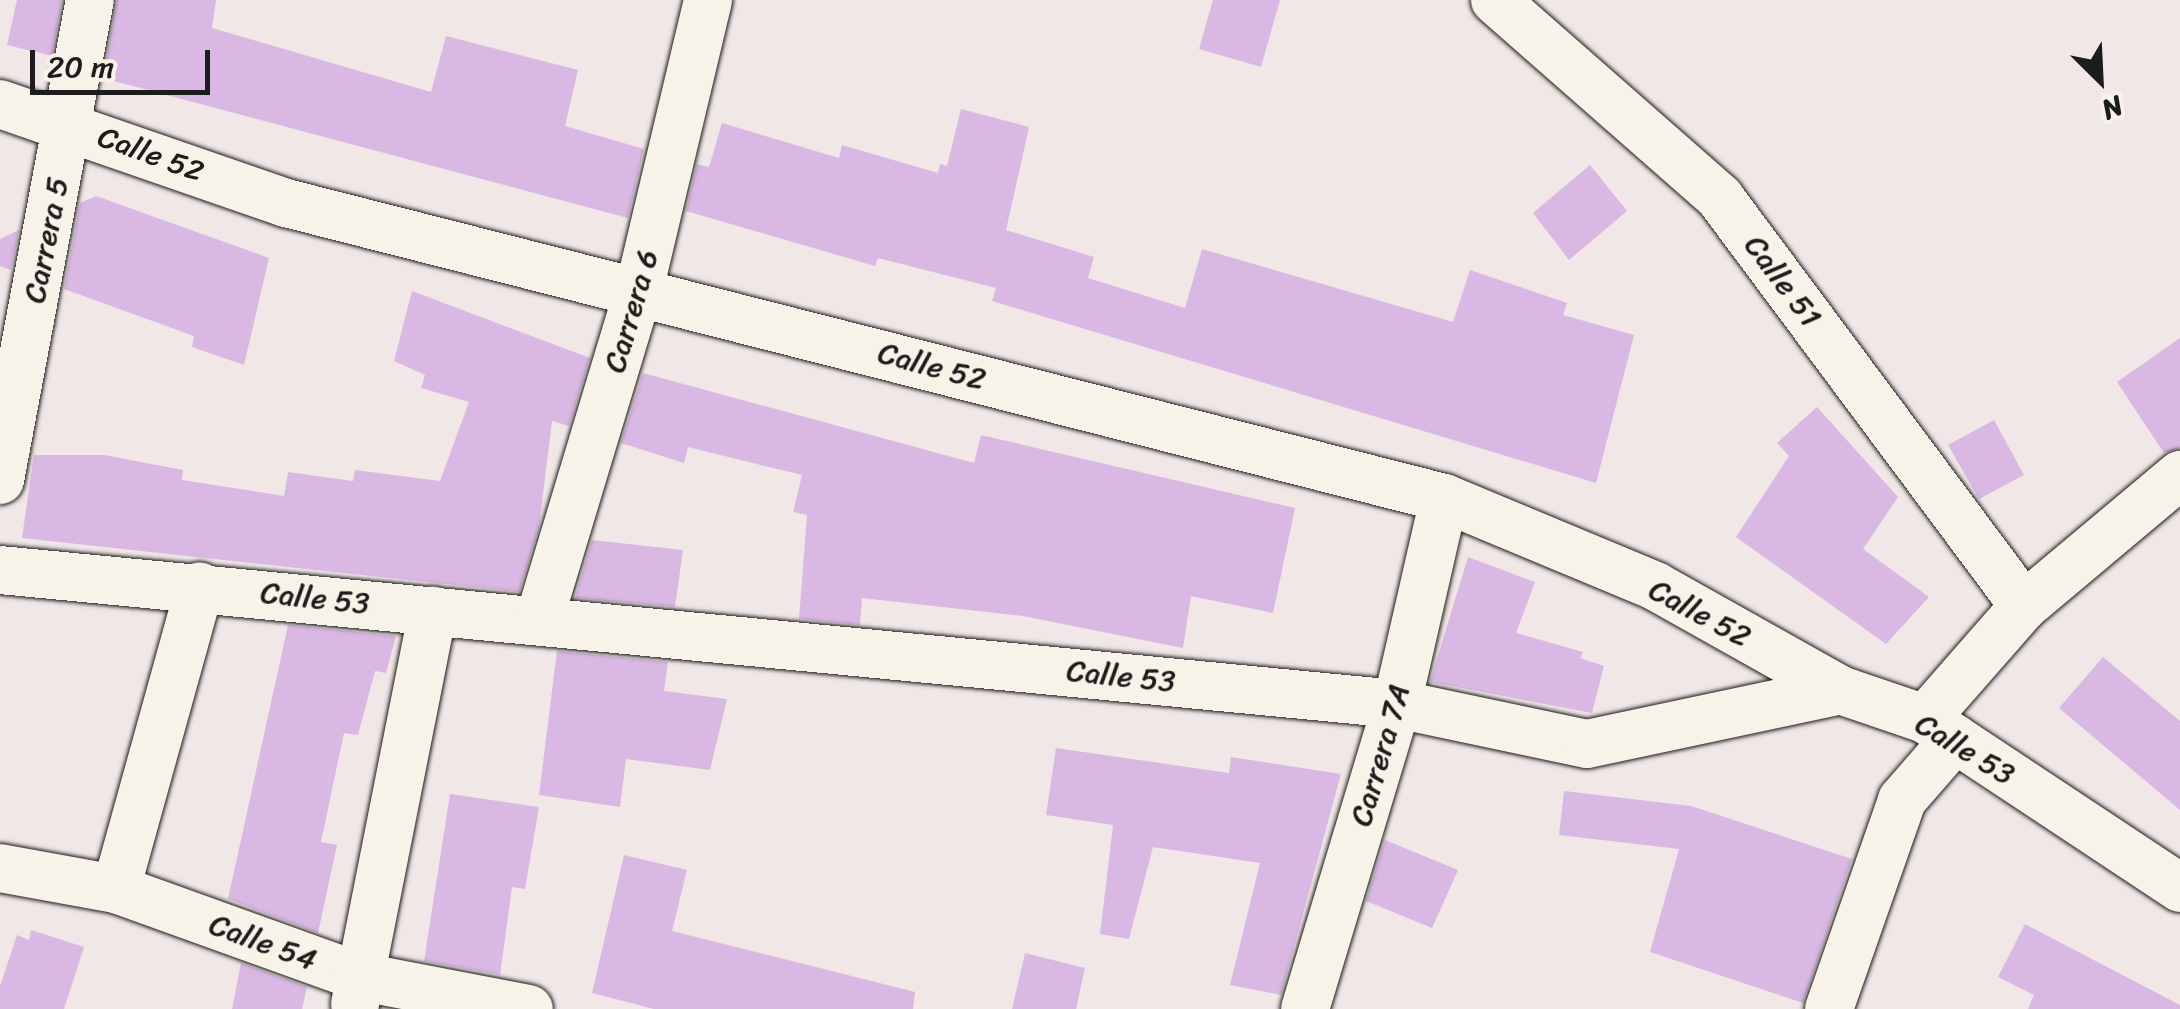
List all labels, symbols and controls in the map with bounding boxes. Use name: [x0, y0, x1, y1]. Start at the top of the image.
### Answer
scale bar: [35, 30, 215, 92]
north arrow: [2050, 30, 2150, 130]
text: 20 m: [47, 40, 114, 94]
text: N: [2094, 82, 2131, 134]
street label: Calle 52: [93, 118, 209, 190]
street label: Carrera 5: [16, 174, 76, 306]
street label: Calle 51: [1737, 228, 1829, 334]
street label: Carrera 6: [596, 245, 666, 377]
street label: Calle 52: [874, 334, 990, 398]
street label: Calle 52: [1643, 571, 1757, 655]
street label: Calle 53: [259, 574, 371, 622]
street label: Calle 53: [1065, 652, 1177, 700]
street label: Carrera 7A: [1343, 680, 1417, 830]
street label: Calle 53: [1909, 706, 2021, 792]
street label: Calle 54: [205, 906, 321, 978]

